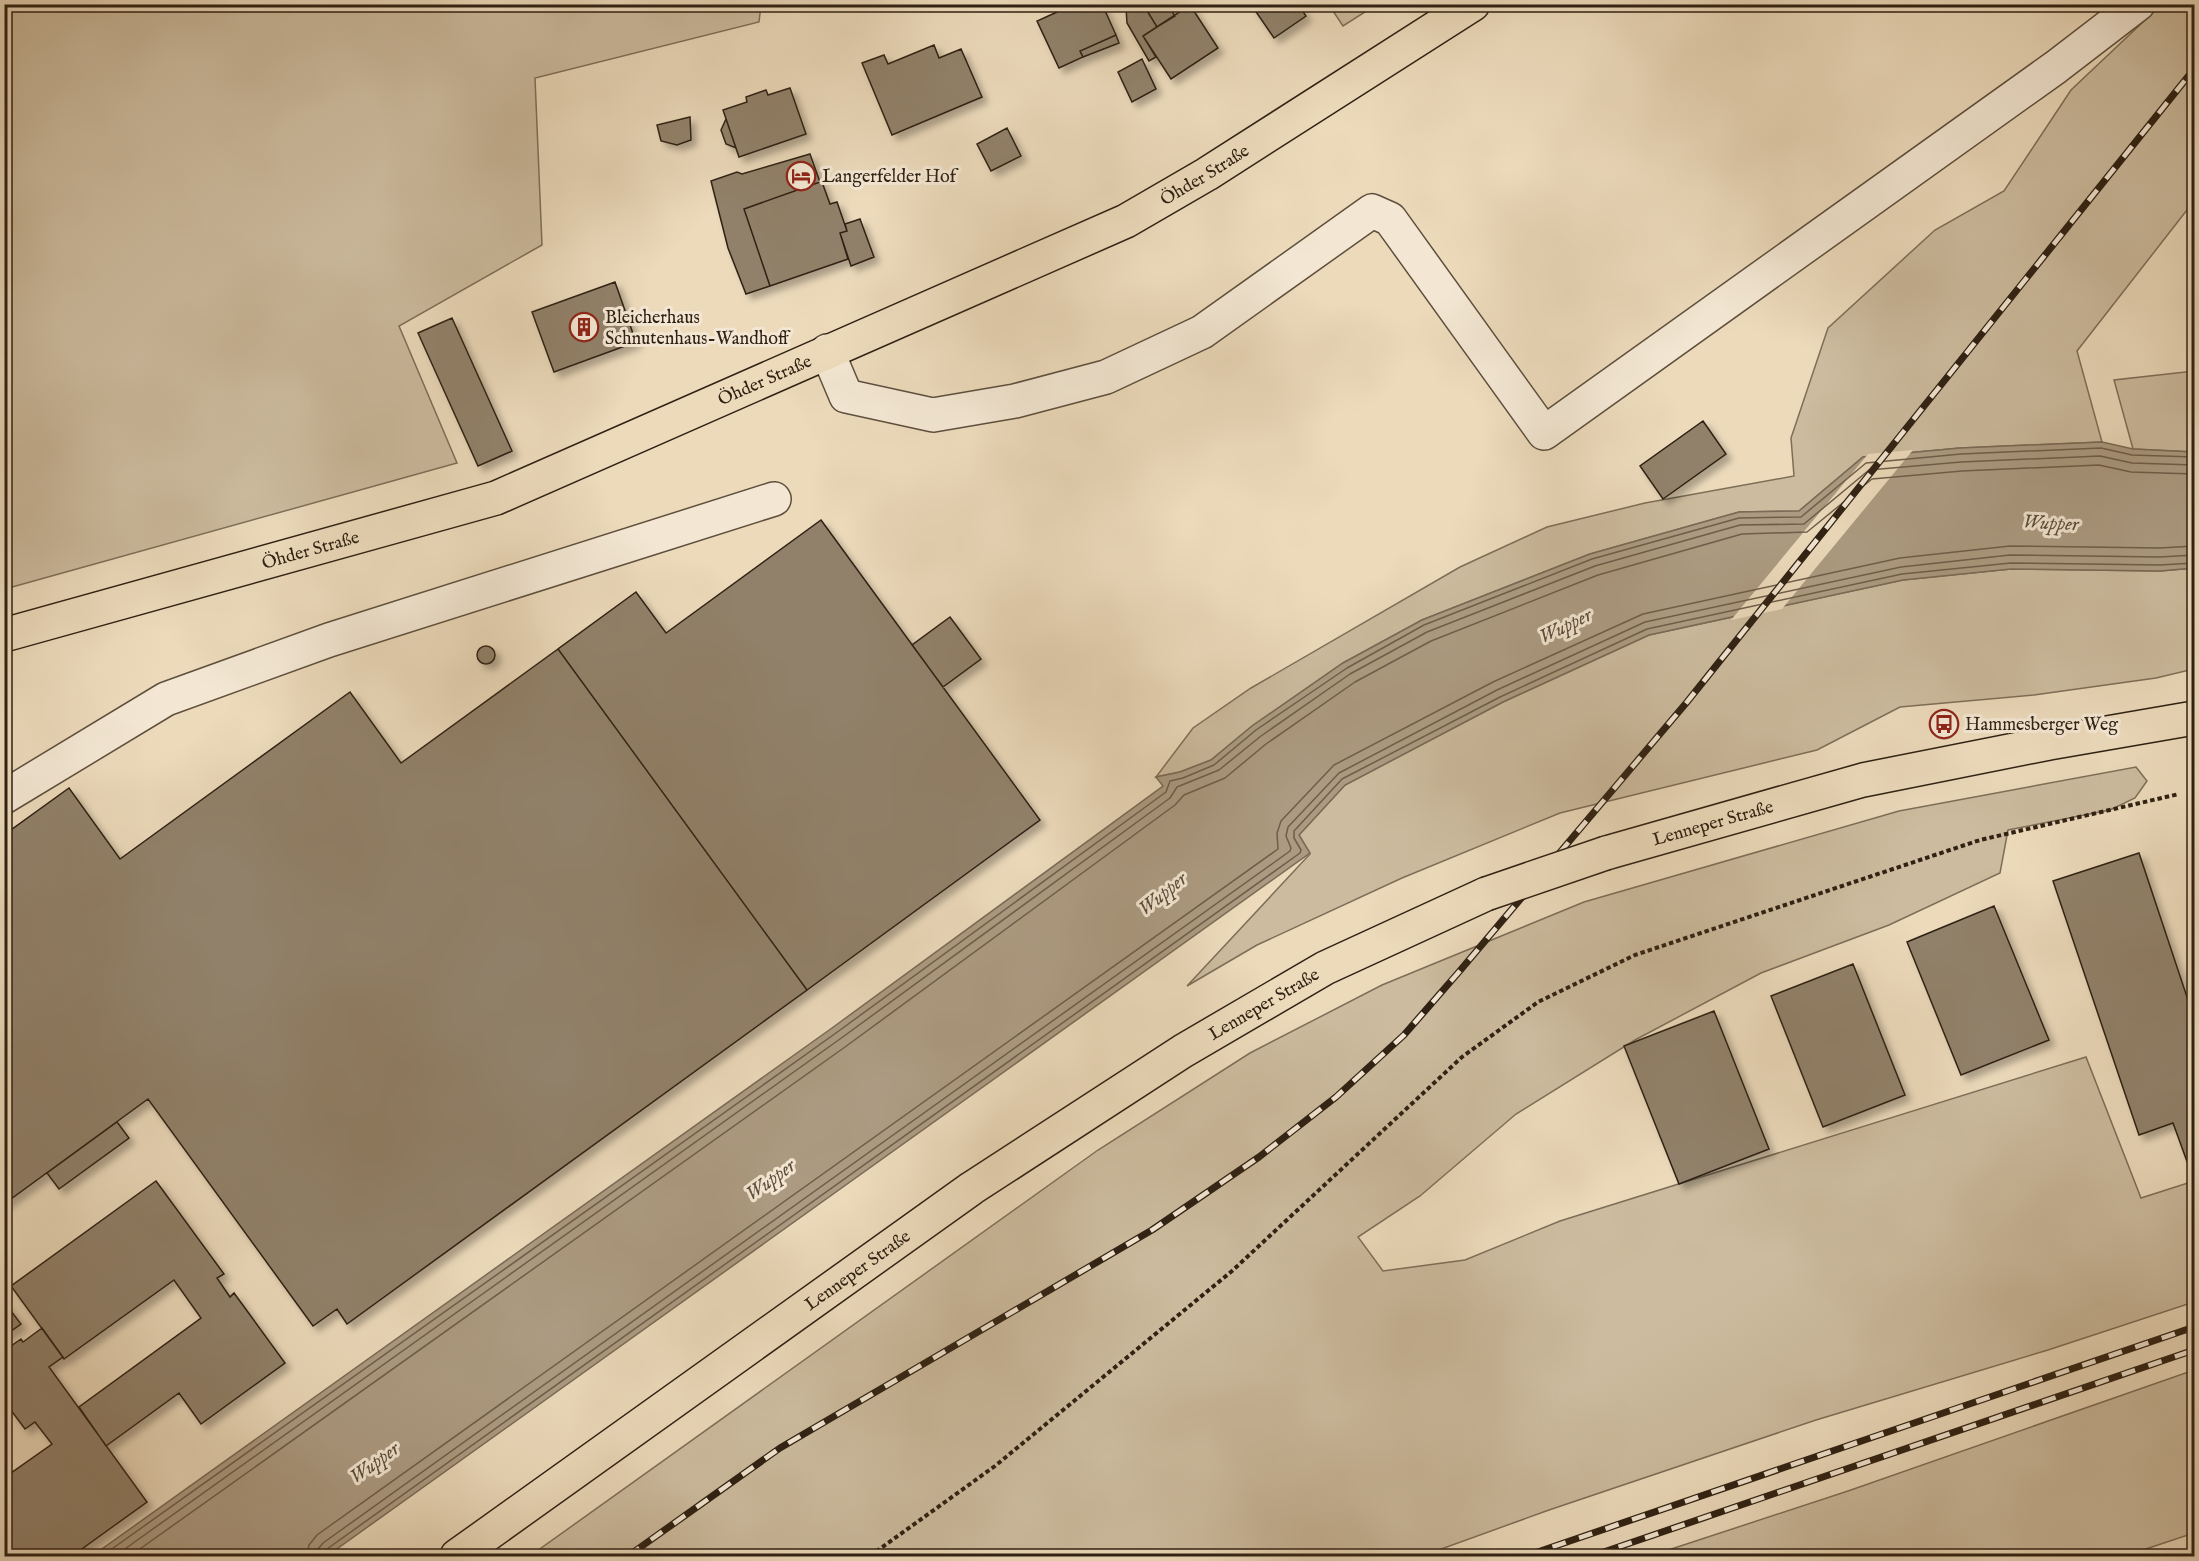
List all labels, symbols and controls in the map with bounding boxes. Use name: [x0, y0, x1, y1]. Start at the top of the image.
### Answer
street label: Öhder Straße: [1156, 140, 1254, 212]
hotel icon: Langerfelder Hof: [785, 160, 817, 192]
place label: Langerfelder Hof: [822, 166, 960, 189]
place label: Bleicherhaus Schnutenhaus-Wandhoff: [605, 307, 791, 351]
building icon: Bleicherhaus Schnutenhaus-Wandhoff: [568, 311, 600, 343]
street label: Öhder Straße: [714, 351, 816, 412]
water label: Wupper: [2022, 510, 2081, 537]
street label: Öhder Straße: [259, 527, 362, 576]
water label: Wupper: [1535, 602, 1597, 650]
bus stop icon: Hammesberger Weg: [1928, 708, 1960, 740]
place label: Hammesberger Weg: [1965, 714, 2118, 737]
street label: Lenneper Straße: [1650, 796, 1776, 852]
water label: Wupper: [1133, 866, 1193, 921]
street label: Lenneper Straße: [1205, 964, 1324, 1047]
water label: Wupper: [741, 1153, 802, 1207]
street label: Lenneper Straße: [801, 1226, 916, 1317]
water label: Wupper: [345, 1436, 406, 1490]

